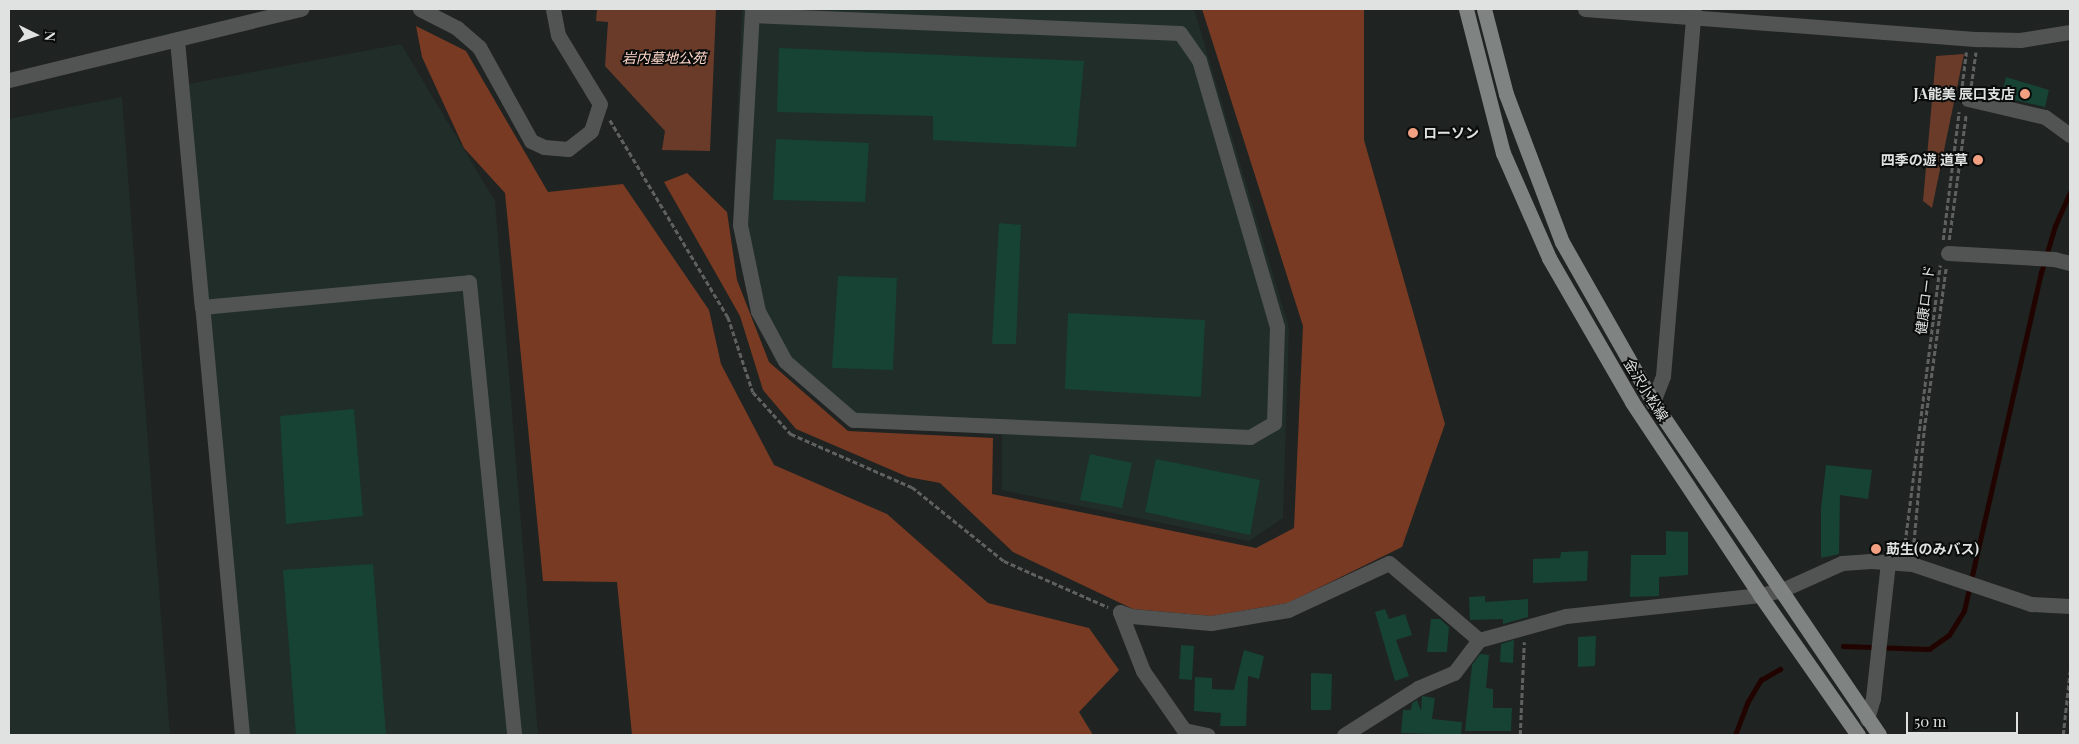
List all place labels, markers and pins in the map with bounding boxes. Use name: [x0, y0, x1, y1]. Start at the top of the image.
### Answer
place label: JA能美 辰口支店: [1914, 86, 2015, 102]
marker: JA能美 辰口支店: [2019, 88, 2031, 100]
place label: ローソン: [1423, 125, 1479, 141]
marker: ローソン: [1407, 127, 1419, 139]
place label: 四季の遊 道草: [1881, 152, 1968, 168]
marker: 四季の遊 道草: [1972, 154, 1984, 166]
place label: 莇生(のみバス): [1886, 541, 1979, 557]
marker: 莇生(のみバス): [1870, 543, 1882, 555]

